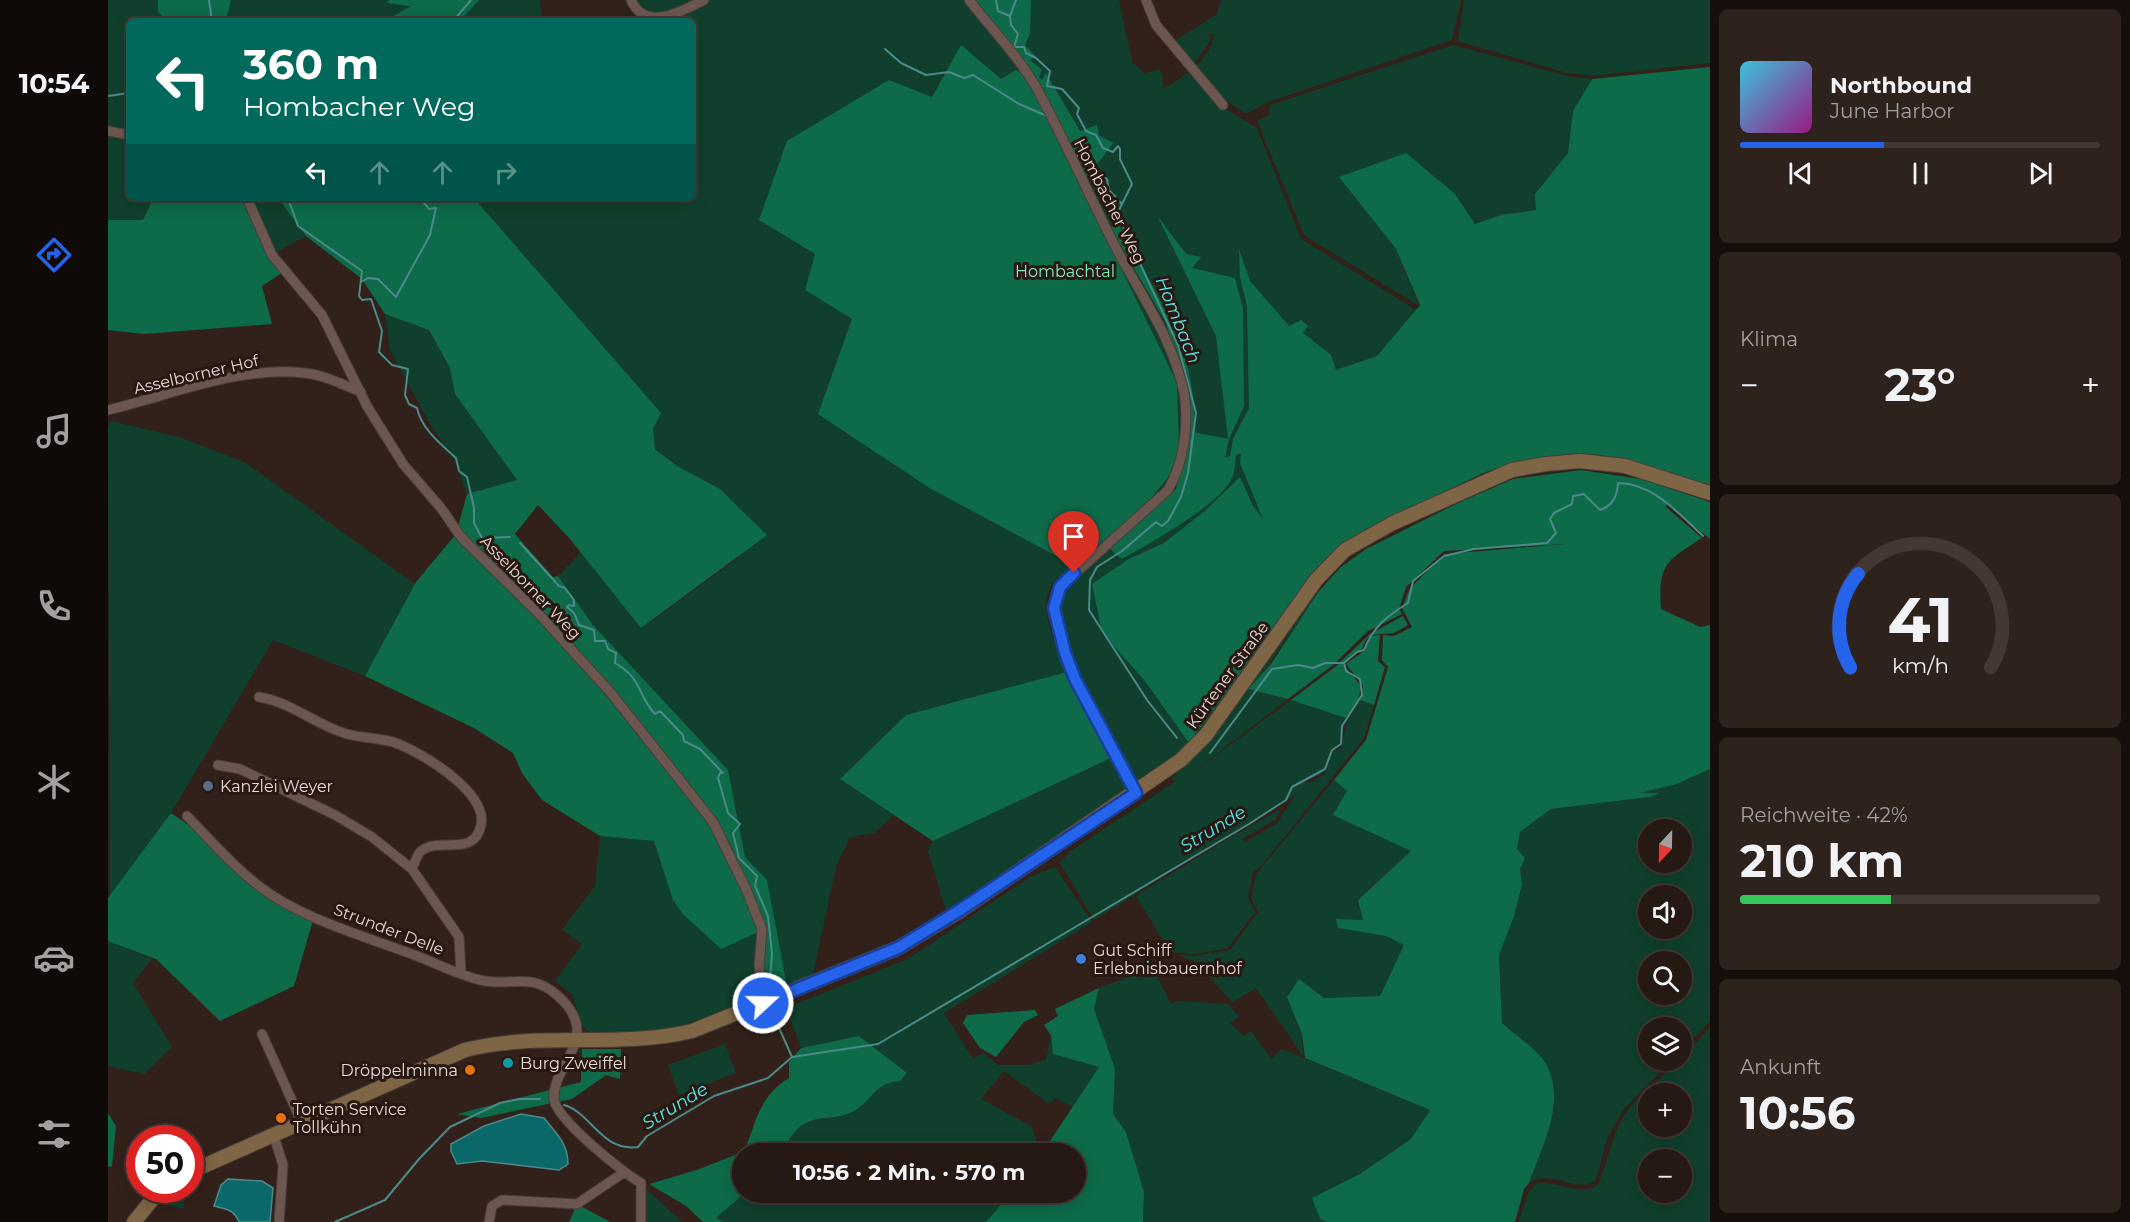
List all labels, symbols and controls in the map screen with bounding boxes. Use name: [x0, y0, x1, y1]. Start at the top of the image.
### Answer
text: 360 m: [243, 38, 379, 90]
icon: left: [144, 42, 222, 120]
text: 10:54: [19, 67, 89, 100]
text: Northbound: [1830, 72, 1972, 99]
text: Hombacher Weg: [243, 90, 475, 123]
text: June Harbor: [1830, 99, 1954, 123]
street label: Hombacher Weg: [1070, 136, 1149, 267]
icon: left: [300, 156, 333, 189]
icon: ahead: [363, 156, 396, 189]
icon: ahead: [426, 156, 459, 189]
icon: right: [489, 156, 522, 189]
icon: previous: [1784, 157, 1817, 190]
icon: pause: [1904, 157, 1937, 190]
icon: next: [2024, 157, 2057, 190]
icon: directions: [33, 234, 75, 276]
park label: Hombachtal: [1015, 262, 1115, 281]
water label: Hombach: [1151, 273, 1205, 367]
text: Klima: [1740, 327, 1798, 351]
street label: Asselborner Hof: [132, 351, 261, 398]
text: 23°: [1884, 357, 1956, 412]
text: −: [1740, 365, 1759, 405]
text: +: [2081, 365, 2100, 405]
icon: music: [33, 410, 75, 452]
pin: [1048, 511, 1099, 573]
icon: arrive: [1057, 520, 1090, 553]
street label: Asselborner Weg: [476, 532, 585, 643]
text: 41: [1887, 582, 1953, 658]
icon: phone: [33, 585, 75, 627]
street label: Kürtener Straße: [1182, 618, 1273, 732]
text: km/h: [1891, 652, 1949, 678]
icon: climate: [33, 761, 75, 803]
place label: Kanzlei Weyer: [220, 777, 333, 796]
marker: Kanzlei Weyer: [201, 779, 215, 793]
water label: Strunde: [1176, 801, 1250, 857]
text: Reichweite · 42%: [1740, 803, 1908, 827]
north arrow: [1638, 819, 1692, 873]
map controls: [1638, 819, 1692, 1203]
text: 210 km: [1740, 833, 1904, 888]
button: sound: [1638, 885, 1692, 939]
street label: Strunder Delle: [331, 900, 447, 959]
icon: car: [33, 937, 75, 979]
place label: Gut Schiff Erlebnisbauernhof: [1093, 941, 1242, 978]
button: search: [1638, 951, 1692, 1005]
marker: Gut Schiff Erlebnisbauernhof: [1074, 952, 1088, 966]
position arrow: [731, 971, 795, 1035]
button: layers: [1638, 1017, 1692, 1071]
place label: Burg Zweiffel: [520, 1054, 627, 1073]
text: Ankunft: [1740, 1055, 1821, 1079]
marker: Burg Zweiffel: [501, 1056, 515, 1070]
place label: Dröppelminna: [341, 1061, 458, 1080]
marker: Dröppelminna: [463, 1063, 477, 1077]
water label: Strunde: [638, 1078, 712, 1134]
button: +: [1638, 1083, 1692, 1137]
text: 10:56: [1740, 1085, 1855, 1140]
place label: Torten Service Tollkühn: [293, 1100, 407, 1137]
marker: Torten Service Tollkühn: [274, 1111, 288, 1125]
icon: filters: [33, 1113, 75, 1155]
speed limit sign: 50: [126, 1125, 204, 1203]
button: −: [1638, 1149, 1692, 1203]
text: 10:56 · 2 Min. · 570 m: [793, 1159, 1025, 1186]

